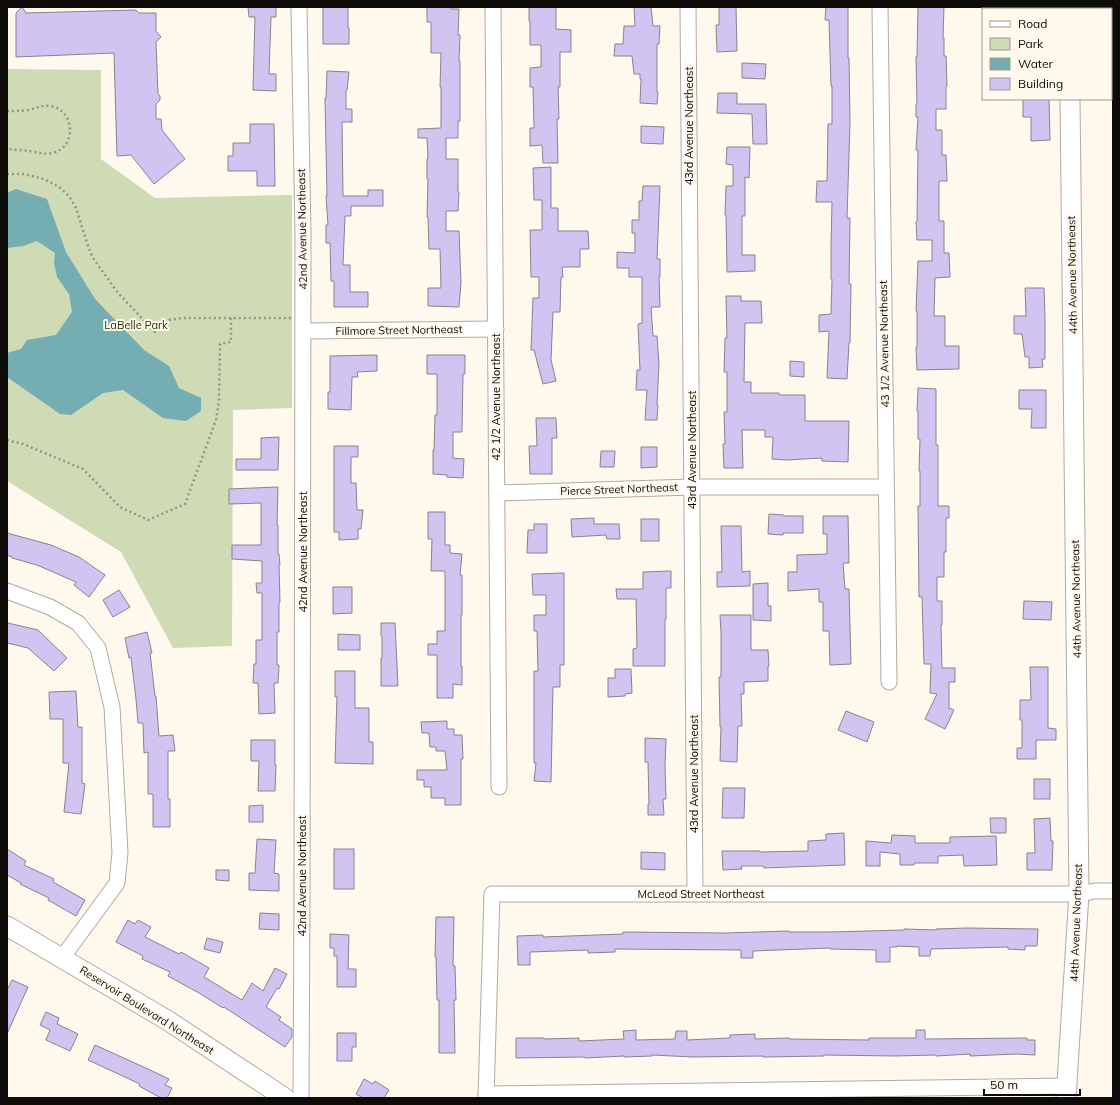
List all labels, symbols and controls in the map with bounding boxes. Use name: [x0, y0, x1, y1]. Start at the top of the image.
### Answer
legend: [982, 8, 1112, 100]
text: Road: [1018, 16, 1047, 31]
text: Park: [1018, 36, 1044, 51]
text: Water: [1018, 56, 1054, 71]
street label: 43rd Avenue Northeast: [682, 67, 696, 185]
text: Building: [1018, 76, 1063, 91]
street label: 42nd Avenue Northeast: [294, 168, 310, 290]
street label: 44th Avenue Northeast: [1064, 216, 1080, 334]
street label: 43 1/2 Avenue Northeast: [876, 280, 892, 408]
park label: LaBelle Park: [104, 318, 168, 332]
street label: Fillmore Street Northeast: [335, 322, 463, 338]
street label: 42 1/2 Avenue Northeast: [489, 333, 503, 461]
street label: 43rd Avenue Northeast: [685, 391, 699, 509]
street label: Pierce Street Northeast: [560, 480, 678, 498]
street label: 42nd Avenue Northeast: [296, 491, 310, 613]
street label: 44th Avenue Northeast: [1068, 540, 1084, 658]
street label: 43rd Avenue Northeast: [687, 715, 701, 833]
street label: 42nd Avenue Northeast: [295, 815, 309, 937]
street label: 44th Avenue Northeast: [1067, 863, 1085, 982]
street label: McLeod Street Northeast: [638, 887, 765, 901]
street label: Reservoir Boulevard Northeast: [77, 963, 217, 1057]
scale bar: [984, 1071, 1080, 1097]
text: 50 m: [990, 1077, 1018, 1092]

